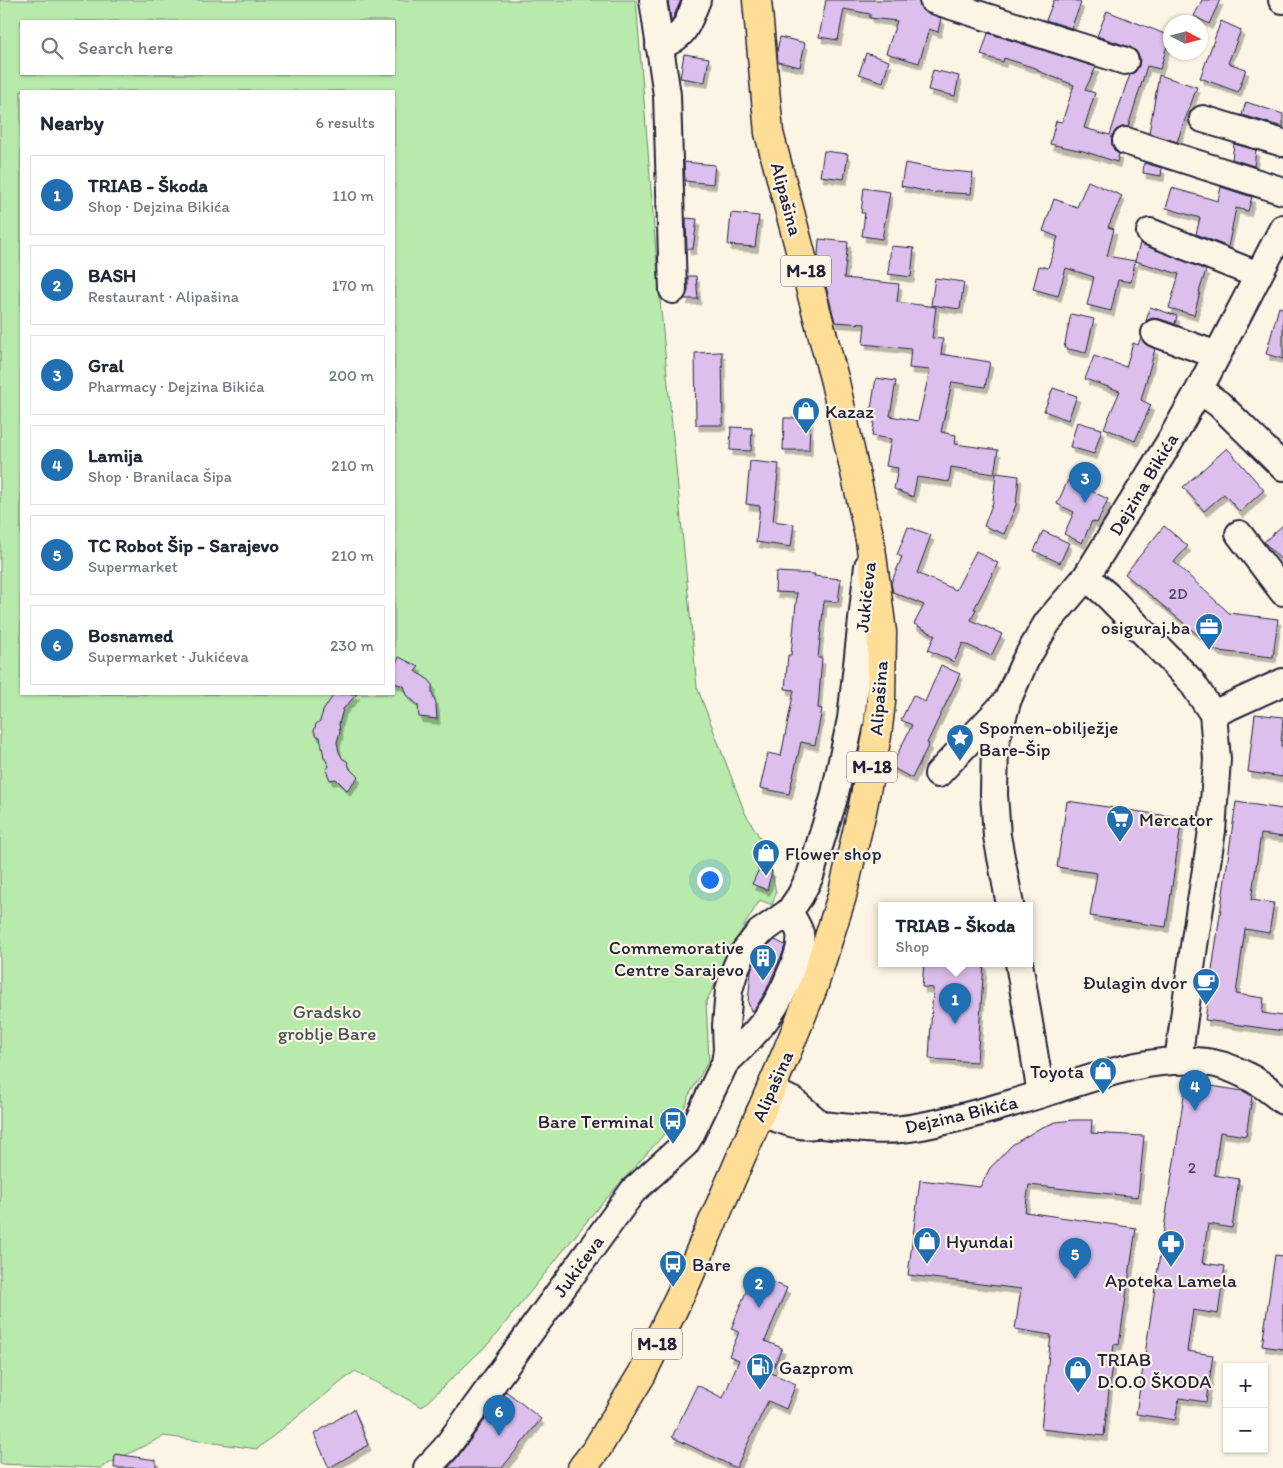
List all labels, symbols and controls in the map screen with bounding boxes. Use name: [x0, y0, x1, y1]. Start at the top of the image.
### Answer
north arrow: [1163, 15, 1208, 60]
search box: [20, 20, 395, 75]
icon: search: [38, 34, 66, 62]
text: Search here: [78, 36, 173, 59]
text: Nearby: [40, 110, 104, 135]
text: 6 results: [315, 113, 375, 132]
street label: Alipašina: [766, 160, 807, 238]
text: TRIAB - Škoda: [88, 174, 208, 197]
text: 1: [53, 186, 61, 205]
text: 110 m: [332, 186, 374, 205]
text: Shop · Dejzina Bikića: [88, 197, 230, 216]
road number: M-18: [781, 256, 831, 286]
text: BASH: [88, 264, 136, 287]
text: 2: [53, 276, 61, 295]
text: 170 m: [332, 276, 374, 295]
text: Restaurant · Alipašina: [88, 287, 239, 306]
text: Gral: [88, 354, 124, 377]
text: 3: [53, 366, 61, 385]
text: 200 m: [329, 366, 374, 385]
text: Pharmacy · Dejzina Bikića: [88, 377, 265, 396]
shop icon: Kazaz: [791, 396, 821, 435]
place label: Kazaz: [825, 400, 874, 423]
street label: Dejzina Bikića: [1104, 429, 1183, 540]
text: Lamija: [88, 444, 143, 467]
text: 4: [52, 456, 62, 475]
text: 210 m: [331, 456, 374, 475]
pin: 3: [1069, 462, 1101, 503]
text: Shop · Branilaca Šipa: [88, 467, 232, 486]
text: TC Robot Šip - Sarajevo: [88, 534, 279, 557]
text: 5: [53, 546, 61, 565]
text: 210 m: [331, 546, 374, 565]
text: Supermarket: [88, 557, 178, 576]
street label: Jukićeva: [850, 560, 881, 634]
house number: 2D: [1168, 584, 1188, 603]
office icon: osiguraj.ba: [1194, 612, 1224, 651]
place label: osiguraj.ba: [1101, 616, 1190, 639]
text: Bosnamed: [88, 624, 174, 647]
text: 6: [53, 636, 61, 655]
text: 230 m: [330, 636, 374, 655]
text: Supermarket · Jukićeva: [88, 647, 249, 666]
street label: Alipašina: [864, 660, 893, 736]
place label: Spomen-obilježje Bare-Šip: [979, 716, 1118, 761]
place icon: Spomen-obilježje Bare-Šip: [945, 723, 975, 762]
road number: M-18: [847, 752, 897, 782]
supermarket icon: Mercator: [1105, 804, 1135, 843]
place label: Mercator: [1139, 808, 1213, 831]
shop icon: Flower shop: [751, 838, 781, 877]
place label: Flower shop: [785, 842, 882, 865]
your location: [697, 867, 723, 893]
popup: [878, 902, 1033, 967]
text: TRIAB - Škoda: [896, 914, 1015, 937]
place label: Commemorative Centre Sarajevo: [609, 936, 744, 981]
text: Shop: [896, 937, 929, 956]
building icon: Commemorative Centre Sarajevo: [748, 943, 778, 982]
cafe icon: Đulagin dvor: [1191, 967, 1221, 1006]
place label: Đulagin dvor: [1083, 971, 1187, 994]
pin: 1: [939, 983, 971, 1024]
park label: Gradsko groblje Bare: [278, 1000, 376, 1045]
street label: Alipašina: [747, 1047, 798, 1125]
shop icon: Toyota: [1088, 1056, 1118, 1095]
place label: Toyota: [1030, 1060, 1084, 1083]
pin: 4: [1179, 1070, 1211, 1111]
street label: Dejzina Bikića: [902, 1090, 1020, 1139]
bus stop icon: Bare Terminal: [658, 1106, 688, 1145]
place label: Bare Terminal: [538, 1110, 655, 1133]
house number: 2: [1188, 1158, 1197, 1177]
shop icon: Hyundai: [912, 1226, 942, 1265]
pharmacy icon: Apoteka Lamela: [1156, 1229, 1186, 1268]
place label: Hyundai: [946, 1230, 1013, 1253]
street label: Jukićeva: [548, 1231, 609, 1302]
pin: 5: [1059, 1238, 1091, 1279]
bus stop icon: Bare: [658, 1249, 688, 1288]
place label: Bare: [692, 1253, 731, 1276]
pin: 2: [743, 1267, 775, 1308]
place label: Apoteka Lamela: [1105, 1269, 1237, 1292]
road number: M-18: [632, 1328, 682, 1360]
place label: TRIAB D.O.O ŠKODA: [1097, 1348, 1211, 1393]
fuel station icon: Gazprom: [745, 1352, 775, 1391]
shop icon: TRIAB D.O.O ŠKODA: [1063, 1355, 1093, 1394]
place label: Gazprom: [779, 1356, 853, 1379]
map controls: [1223, 1363, 1268, 1453]
button: +: [1223, 1363, 1268, 1408]
pin: 6: [483, 1395, 515, 1436]
button: −: [1223, 1408, 1268, 1453]

